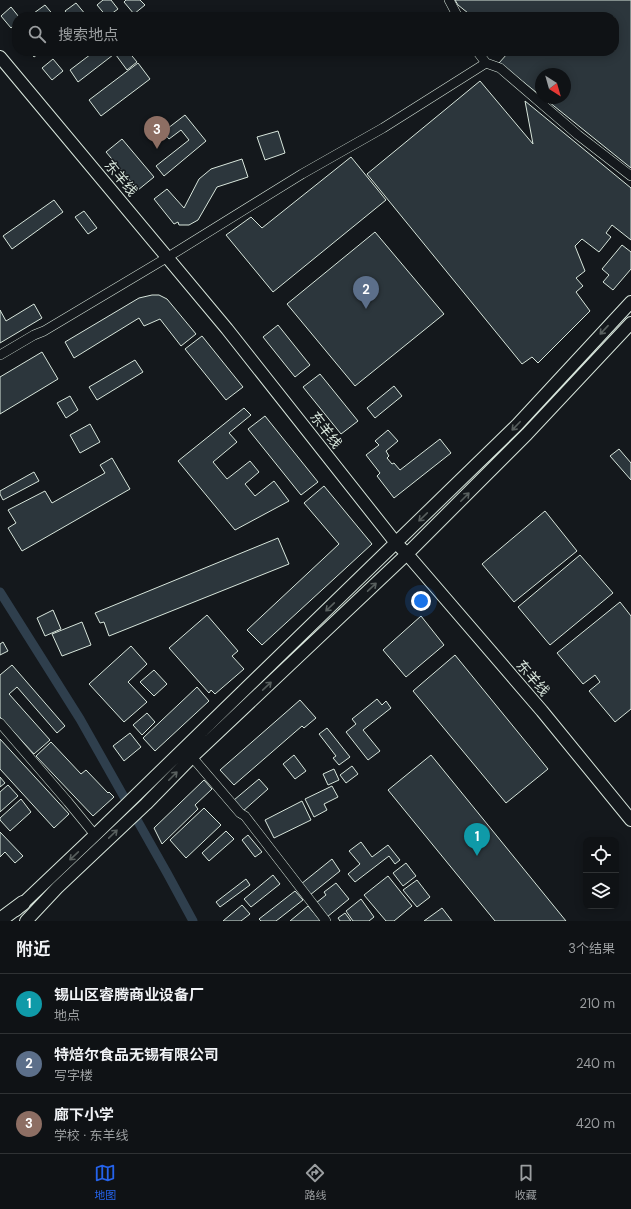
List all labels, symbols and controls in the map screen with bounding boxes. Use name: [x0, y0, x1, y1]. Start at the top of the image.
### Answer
search box: [12, 12, 619, 56]
icon: search: [26, 23, 48, 45]
text: 搜索地点: [58, 25, 118, 45]
north arrow: [535, 68, 571, 104]
pin: 3: [144, 116, 170, 149]
street label: 东羊线: [101, 156, 141, 200]
pin: 2: [353, 276, 379, 309]
one-way arrow: [600, 325, 609, 336]
street label: 东羊线: [306, 408, 346, 452]
one-way arrow: [511, 421, 521, 431]
one-way arrow: [460, 492, 470, 502]
one-way arrow: [418, 512, 428, 522]
one-way arrow: [367, 583, 377, 592]
your location: [411, 591, 431, 611]
one-way arrow: [325, 602, 335, 612]
street label: 东羊线: [512, 656, 554, 700]
one-way arrow: [262, 681, 272, 691]
one-way arrow: [168, 771, 178, 781]
pin: 1: [464, 823, 490, 856]
one-way arrow: [108, 829, 118, 839]
map controls: [583, 837, 619, 909]
button: locate: [583, 837, 619, 873]
one-way arrow: [69, 851, 79, 860]
button: layers: [583, 873, 619, 909]
text: 附近: [16, 938, 50, 960]
text: 3个结果: [568, 940, 615, 957]
text: 锡山区睿腾商业设备厂: [54, 985, 204, 1005]
text: 1: [27, 995, 31, 1012]
text: 210 m: [580, 995, 615, 1012]
text: 地点: [54, 1007, 80, 1024]
text: 特焙尔食品无锡有限公司: [54, 1045, 219, 1065]
text: 2: [25, 1055, 33, 1072]
text: 240 m: [576, 1055, 615, 1072]
text: 写字楼: [54, 1067, 93, 1084]
text: 廊下小学: [54, 1105, 114, 1125]
text: 3: [25, 1115, 33, 1132]
text: 420 m: [576, 1115, 615, 1132]
text: 学校 · 东羊线: [54, 1127, 129, 1144]
tab: 地图: [94, 1162, 116, 1202]
tab: 路线: [304, 1162, 326, 1202]
tab: 收藏: [515, 1162, 537, 1202]

